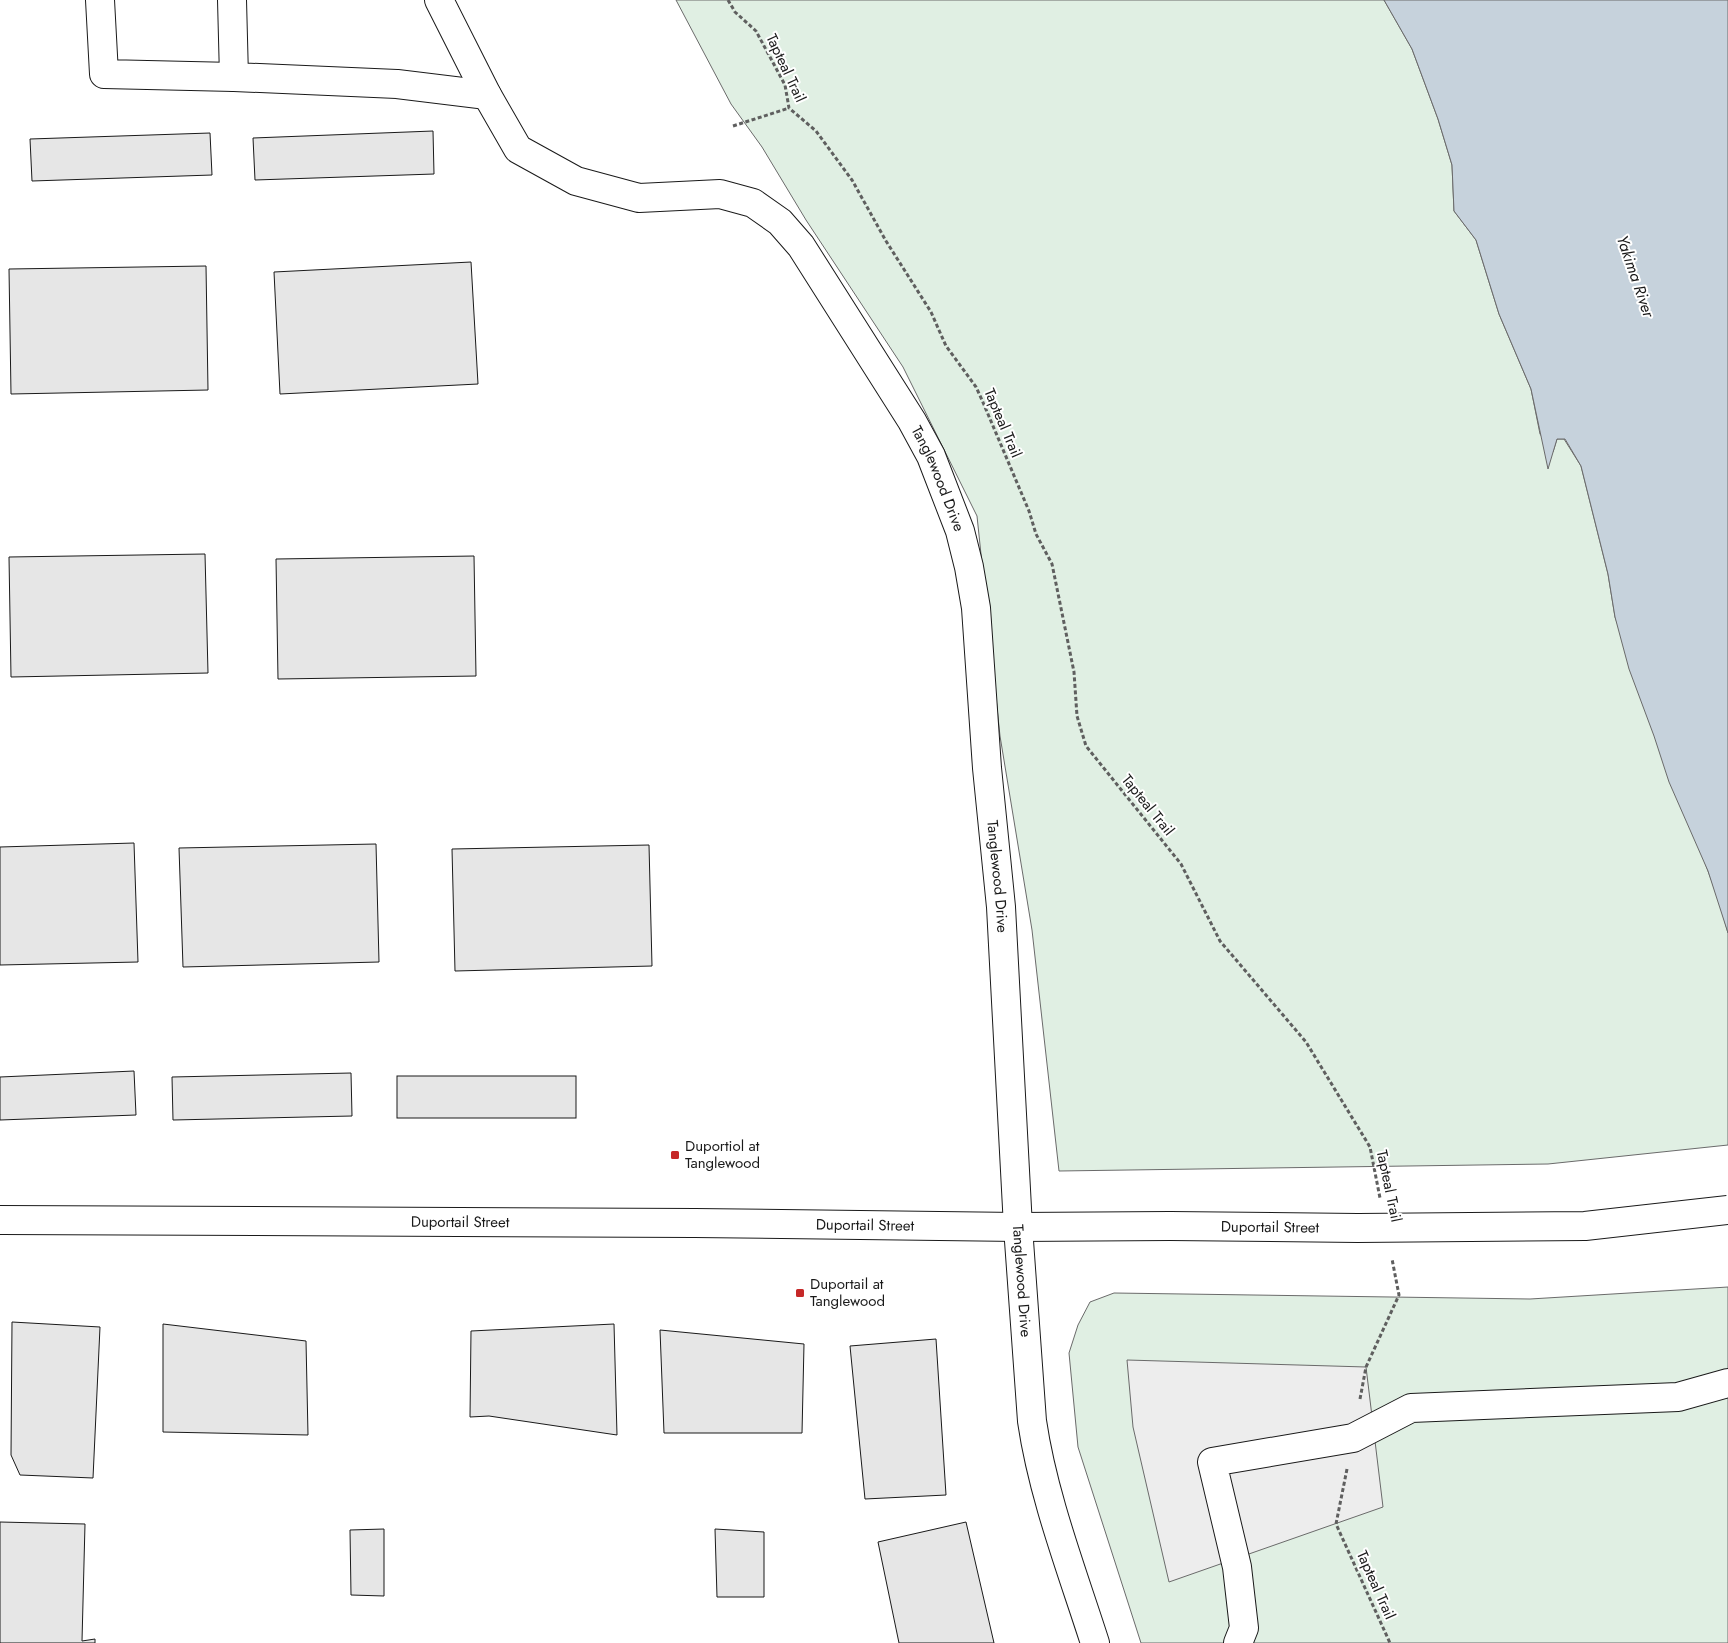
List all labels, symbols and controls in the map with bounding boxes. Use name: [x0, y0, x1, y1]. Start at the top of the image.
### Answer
street label: Tapteal Trail: [761, 30, 811, 106]
water label: Yakima River: [1611, 232, 1661, 322]
street label: Tapteal Trail: [979, 385, 1027, 461]
street label: Tanglewood Drive: [906, 422, 970, 535]
street label: Tapteal Trail: [1116, 770, 1180, 840]
street label: Tanglewood Drive: [981, 819, 1013, 934]
place label: Duportiol at Tanglewood: [685, 1135, 760, 1174]
street label: Tapteal Trail: [1371, 1148, 1407, 1224]
marker: Duportiol at Tanglewood: [669, 1149, 681, 1161]
street label: Duportail Street: [411, 1211, 510, 1233]
street label: Duportail Street: [816, 1213, 915, 1237]
street label: Duportail Street: [1221, 1216, 1320, 1239]
street label: Tanglewood Drive: [1007, 1224, 1037, 1338]
place label: Duportail at Tanglewood: [810, 1273, 885, 1312]
marker: Duportail at Tanglewood: [794, 1287, 806, 1299]
street label: Tapteal Trail: [1351, 1547, 1401, 1623]

